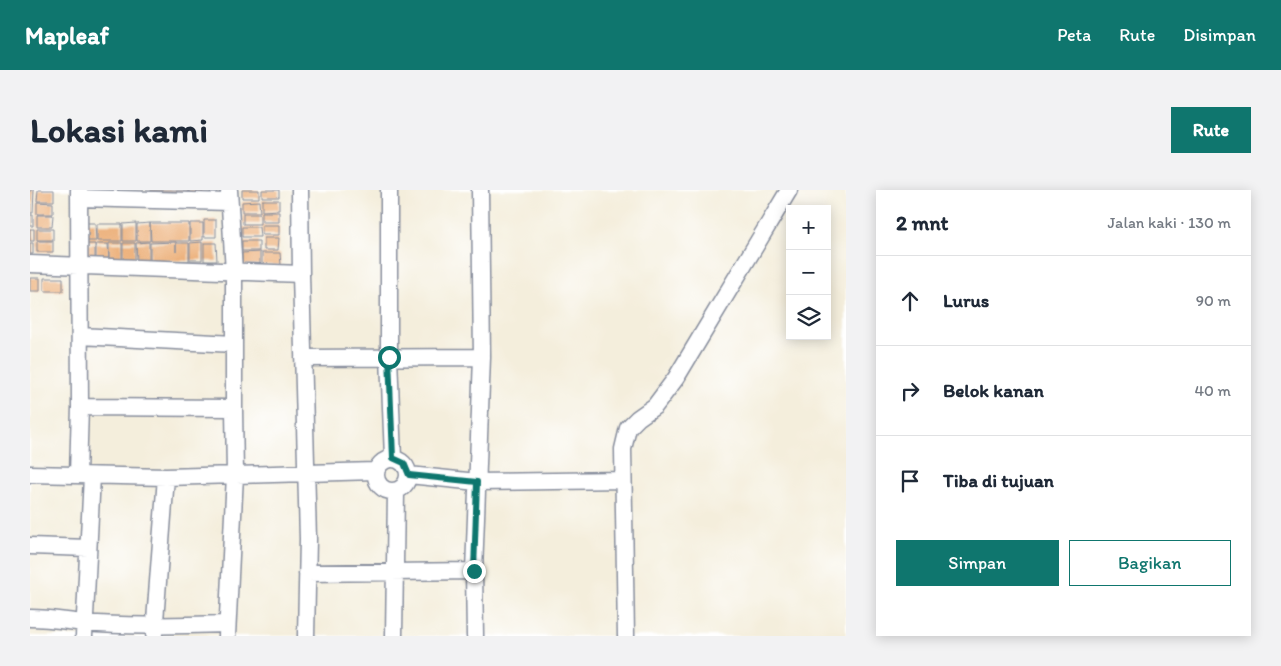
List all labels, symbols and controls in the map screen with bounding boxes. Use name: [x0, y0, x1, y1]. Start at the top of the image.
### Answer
text: Mapleaf: [25, 21, 109, 50]
text: Peta: [1057, 24, 1091, 46]
text: Rute: [1119, 24, 1155, 46]
text: Disimpan: [1183, 24, 1256, 46]
button: Rute: [1171, 107, 1251, 153]
text: Lokasi kami: [30, 109, 208, 151]
map controls: [786, 205, 831, 340]
button: +: [786, 205, 831, 250]
text: 2 mnt: [896, 210, 949, 235]
text: Jalan kaki · 130 m: [1108, 213, 1231, 232]
button: −: [786, 250, 831, 295]
icon: ahead: [896, 287, 924, 315]
text: Lurus: [943, 289, 989, 312]
text: 90 m: [1196, 291, 1231, 310]
button: layers: [786, 295, 831, 340]
route start: [378, 346, 401, 369]
icon: right: [896, 377, 924, 405]
text: Belok kanan: [943, 379, 1044, 402]
text: 40 m: [1194, 381, 1231, 400]
icon: arrive: [896, 467, 924, 495]
text: Tiba di tujuan: [943, 469, 1054, 492]
button: Simpan: [896, 540, 1059, 586]
button: Bagikan: [1069, 540, 1231, 586]
route end: [463, 560, 486, 583]

